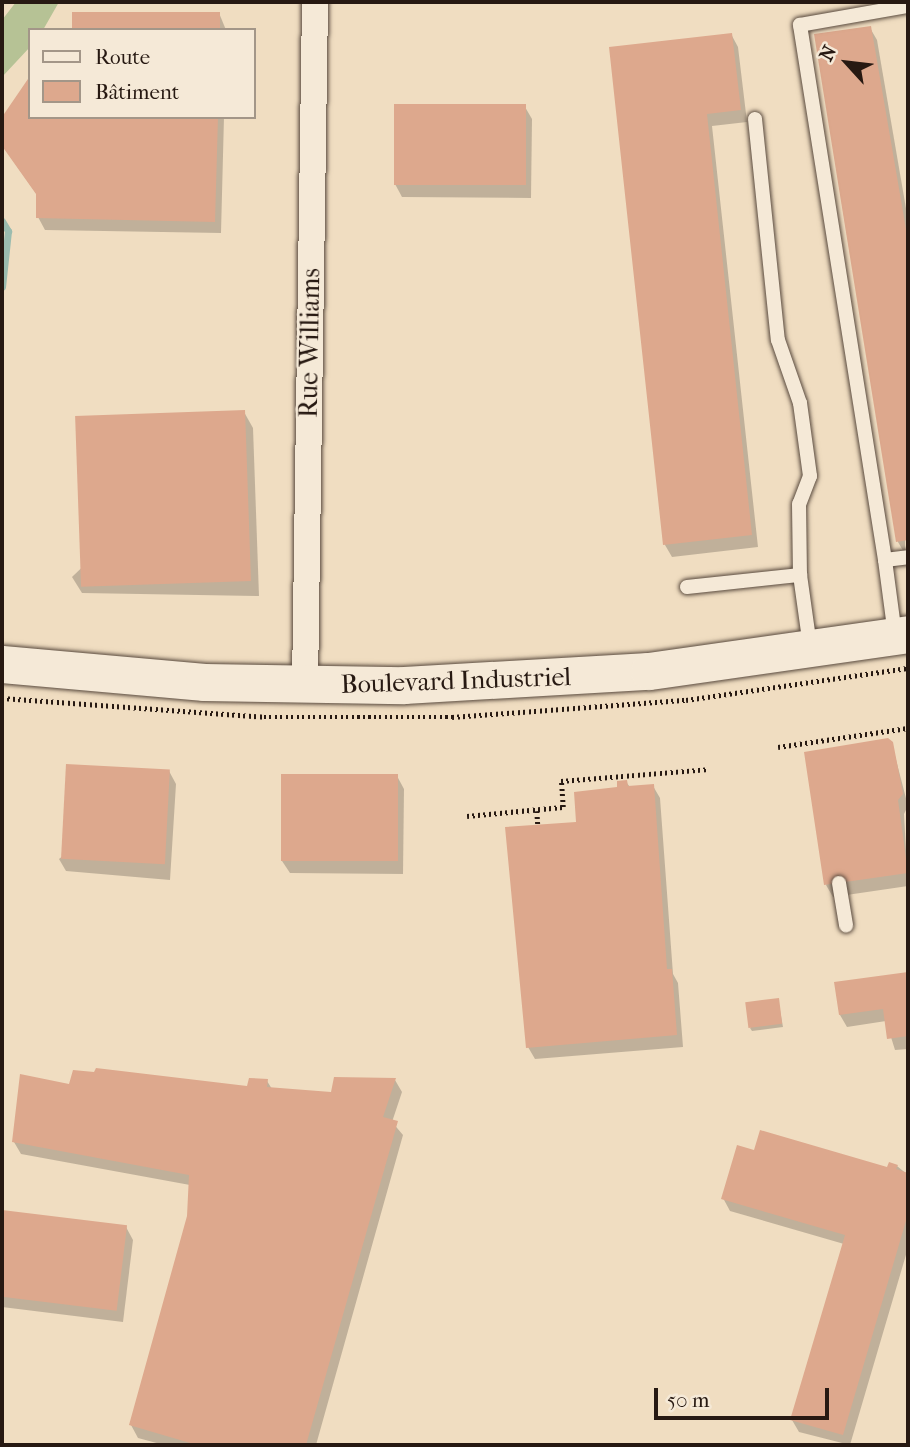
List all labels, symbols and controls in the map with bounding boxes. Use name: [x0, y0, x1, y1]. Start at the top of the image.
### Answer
legend: [28, 28, 256, 119]
north arrow: [812, 28, 882, 98]
text: N: [815, 42, 841, 65]
text: Route: [95, 45, 150, 69]
text: Bâtiment: [95, 80, 179, 104]
street label: Rue Williams: [293, 268, 327, 418]
street label: Boulevard Industriel: [340, 661, 572, 701]
scale bar: [658, 1374, 833, 1418]
text: 50 m: [667, 1388, 710, 1412]

